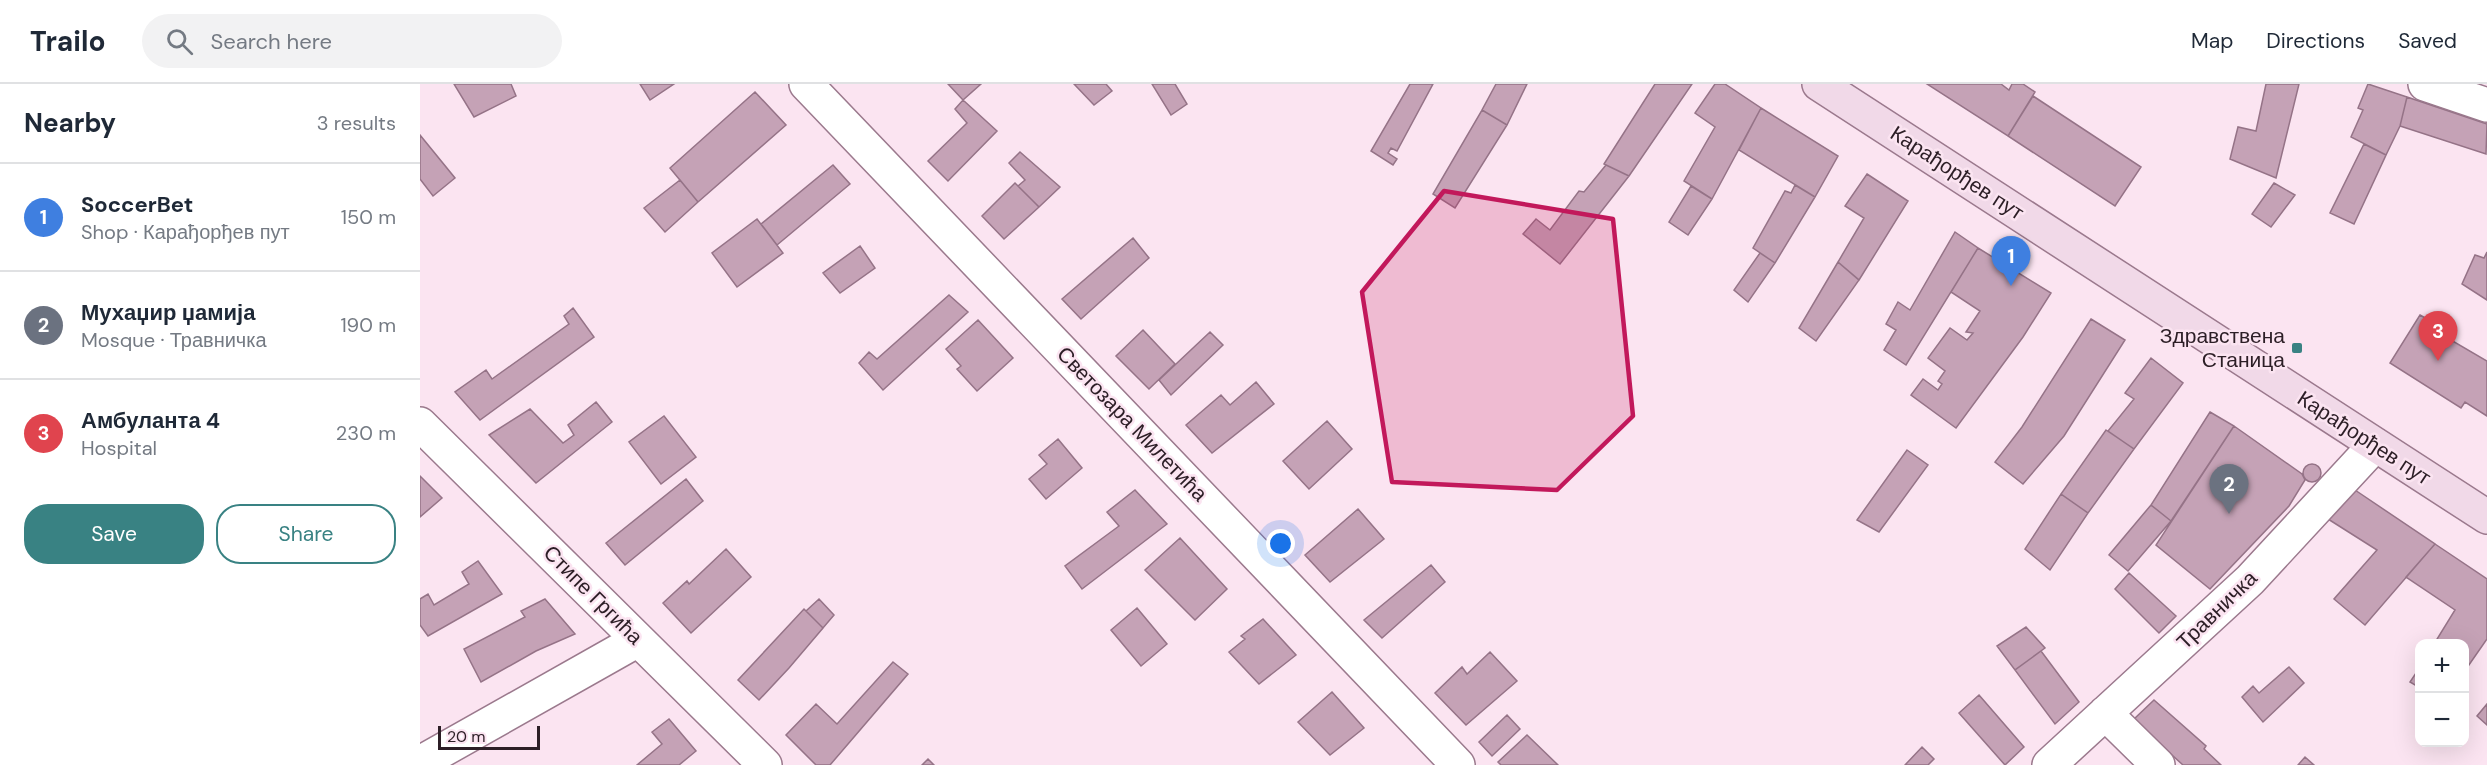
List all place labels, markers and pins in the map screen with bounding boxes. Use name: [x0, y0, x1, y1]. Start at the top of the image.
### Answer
pin: 1: [1992, 236, 2030, 286]
pin: 3: [2418, 312, 2458, 361]
place label: Здравствена Станица: [2160, 322, 2285, 374]
marker: Здравствена Станица: [2290, 341, 2304, 355]
pin: 2: [2210, 464, 2248, 514]

